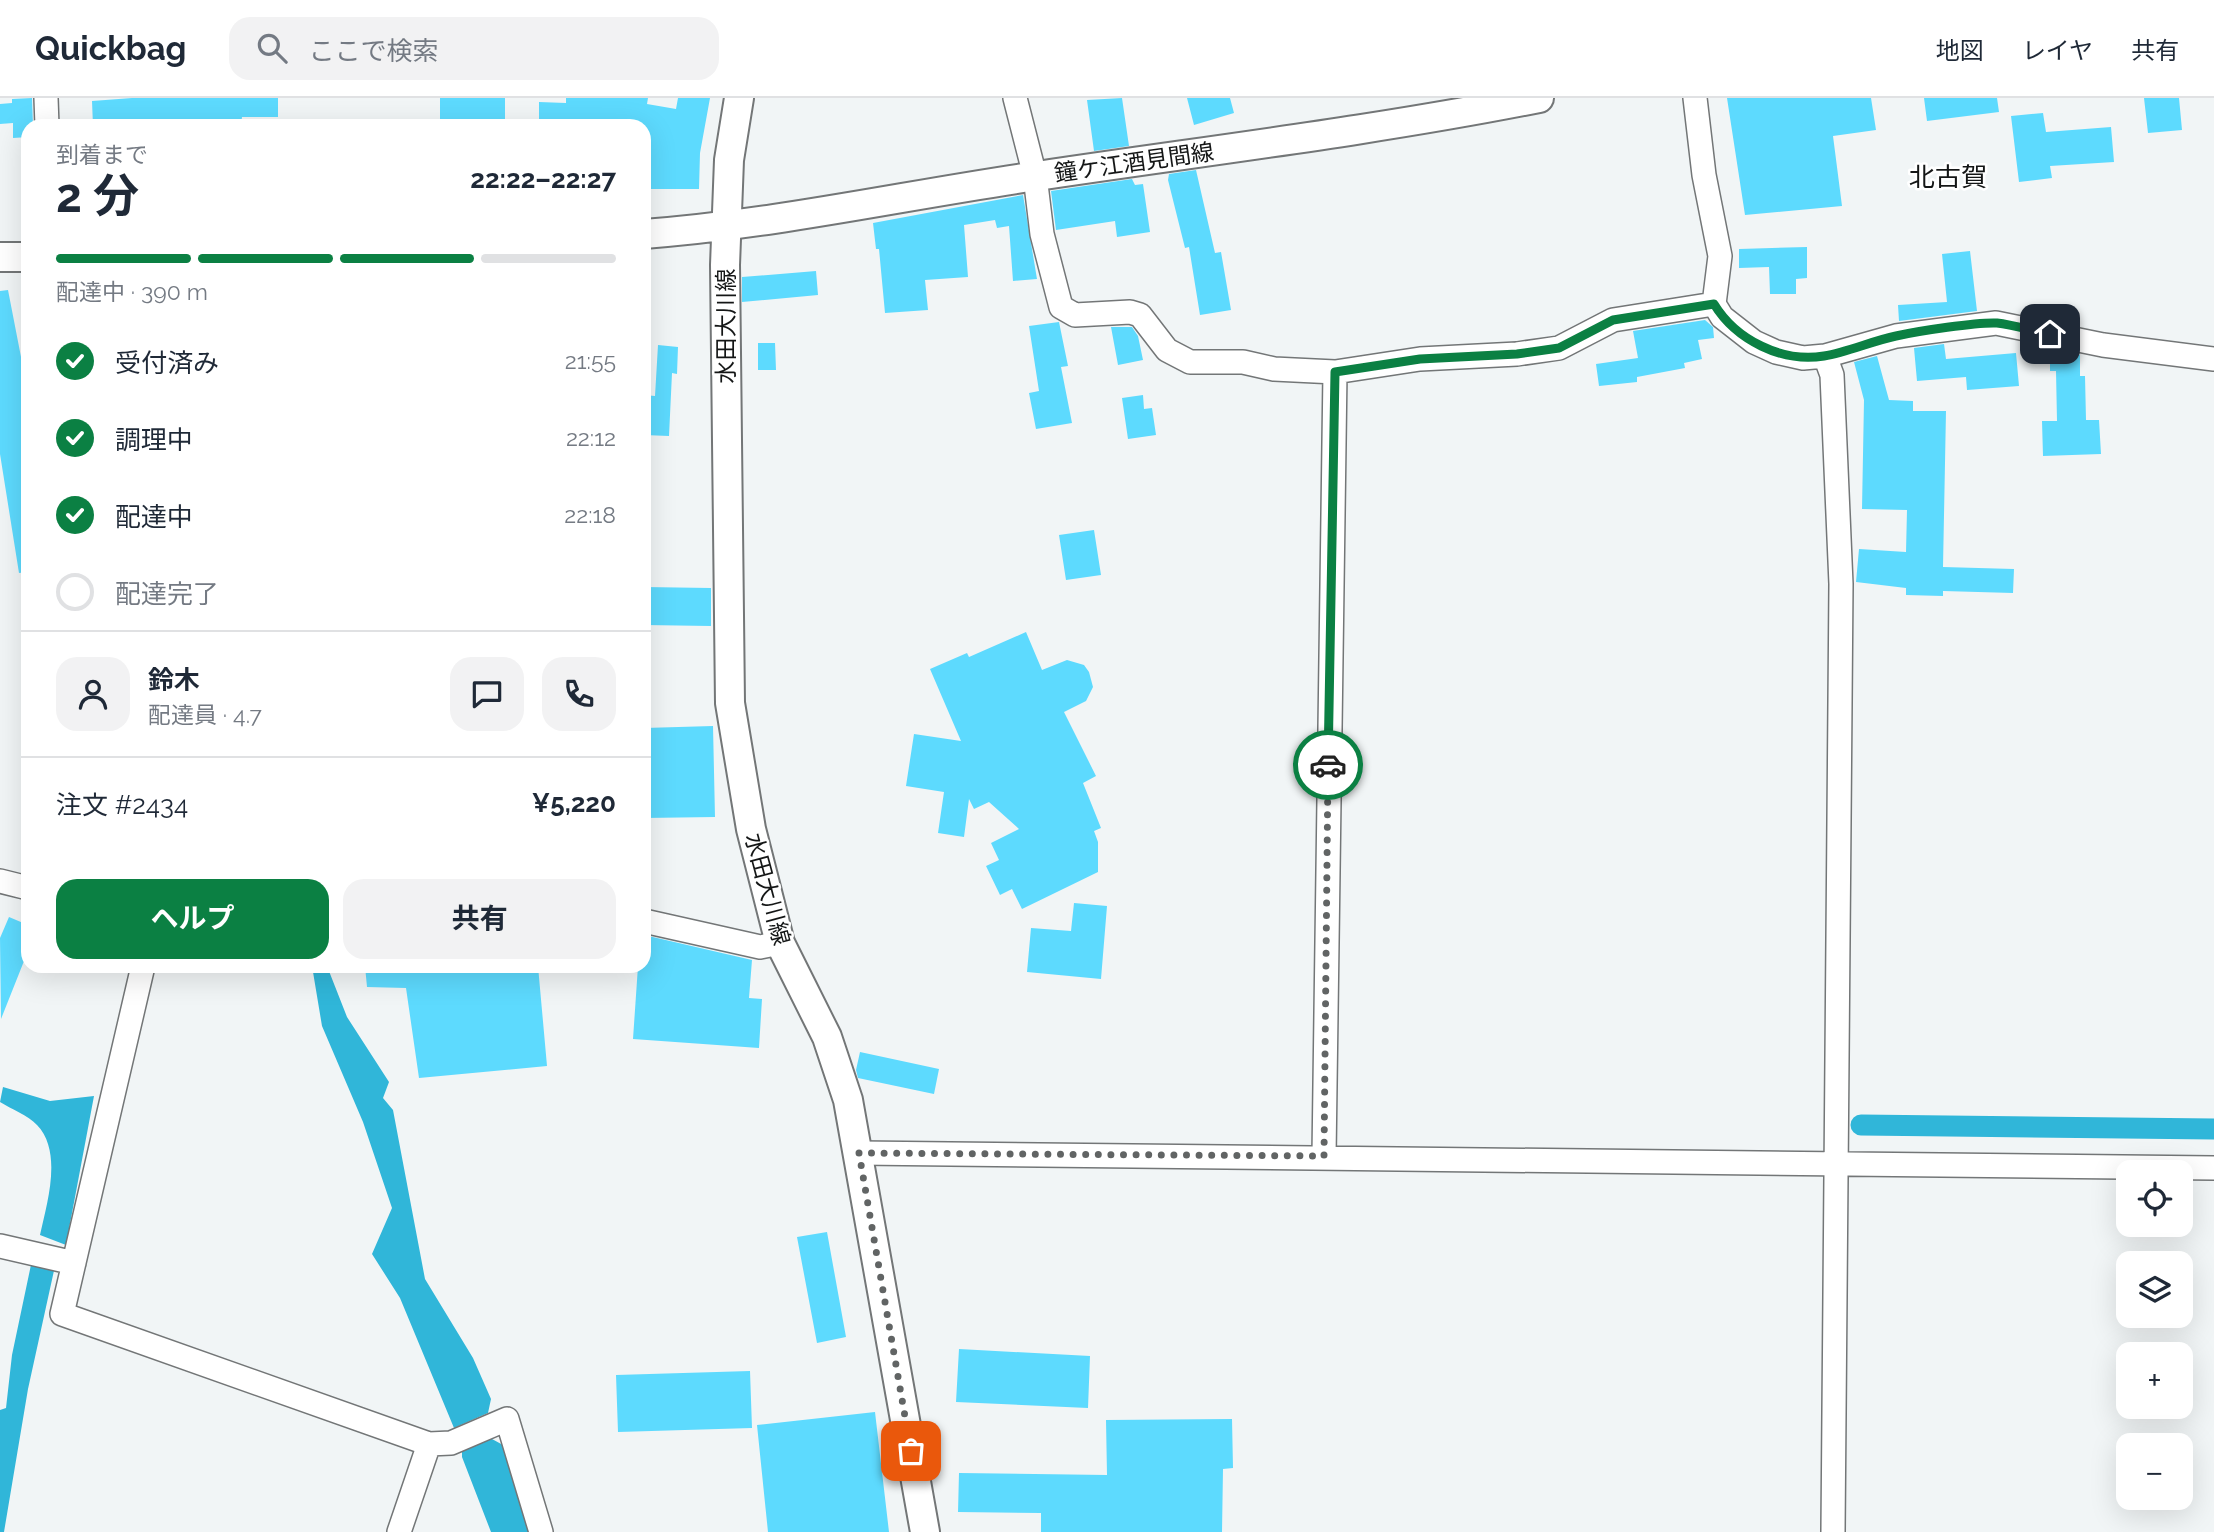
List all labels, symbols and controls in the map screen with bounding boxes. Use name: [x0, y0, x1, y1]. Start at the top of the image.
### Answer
search box: [229, 17, 719, 80]
text: Quickbag: [35, 29, 187, 68]
icon: search: [253, 29, 291, 67]
text: ここで検索: [309, 36, 439, 66]
text: 地図: [1936, 36, 1984, 65]
text: レイヤ: [2022, 36, 2093, 65]
text: 共有: [2131, 36, 2179, 65]
street label: 鐘ケ江酒見間線: [1052, 137, 1216, 187]
text: 到着まで: [56, 141, 148, 168]
district label: 北古賀: [1909, 162, 1987, 192]
text: 22:22–22:27: [470, 164, 616, 194]
text: 2 分: [56, 169, 139, 223]
street label: 水田大川線: [712, 269, 739, 384]
text: 配達中 · 390 m: [56, 278, 208, 305]
pin: [2020, 304, 2080, 364]
icon: home: [2031, 315, 2069, 353]
icon: check: [56, 342, 94, 380]
text: 21:55: [565, 347, 616, 374]
text: 受付済み: [115, 348, 219, 378]
icon: check: [56, 419, 94, 457]
text: 22:12: [566, 424, 616, 451]
text: 調理中: [115, 425, 193, 455]
icon: check: [56, 496, 94, 534]
text: 22:18: [564, 501, 616, 528]
text: 配達中: [115, 502, 193, 532]
text: 配達完了: [115, 579, 219, 609]
button: person: [56, 657, 130, 731]
button: chat: [450, 657, 524, 731]
button: phone: [542, 657, 616, 731]
text: 鈴木: [148, 665, 200, 695]
text: 配達員 · 4.7: [148, 701, 262, 728]
courier: [1293, 730, 1363, 800]
icon: car: [1309, 746, 1347, 784]
text: ¥5,220: [532, 788, 616, 818]
text: 注文 #2434: [56, 790, 188, 820]
street label: 水田大川線: [740, 830, 796, 948]
button: ヘルプ: [56, 879, 329, 959]
button: 共有: [343, 879, 616, 959]
map controls: [2116, 1160, 2193, 1510]
button: locate: [2116, 1160, 2193, 1237]
button: layers: [2116, 1251, 2193, 1328]
button: +: [2116, 1342, 2193, 1419]
pin: [881, 1421, 941, 1481]
icon: bag: [892, 1432, 930, 1470]
button: −: [2116, 1433, 2193, 1510]

